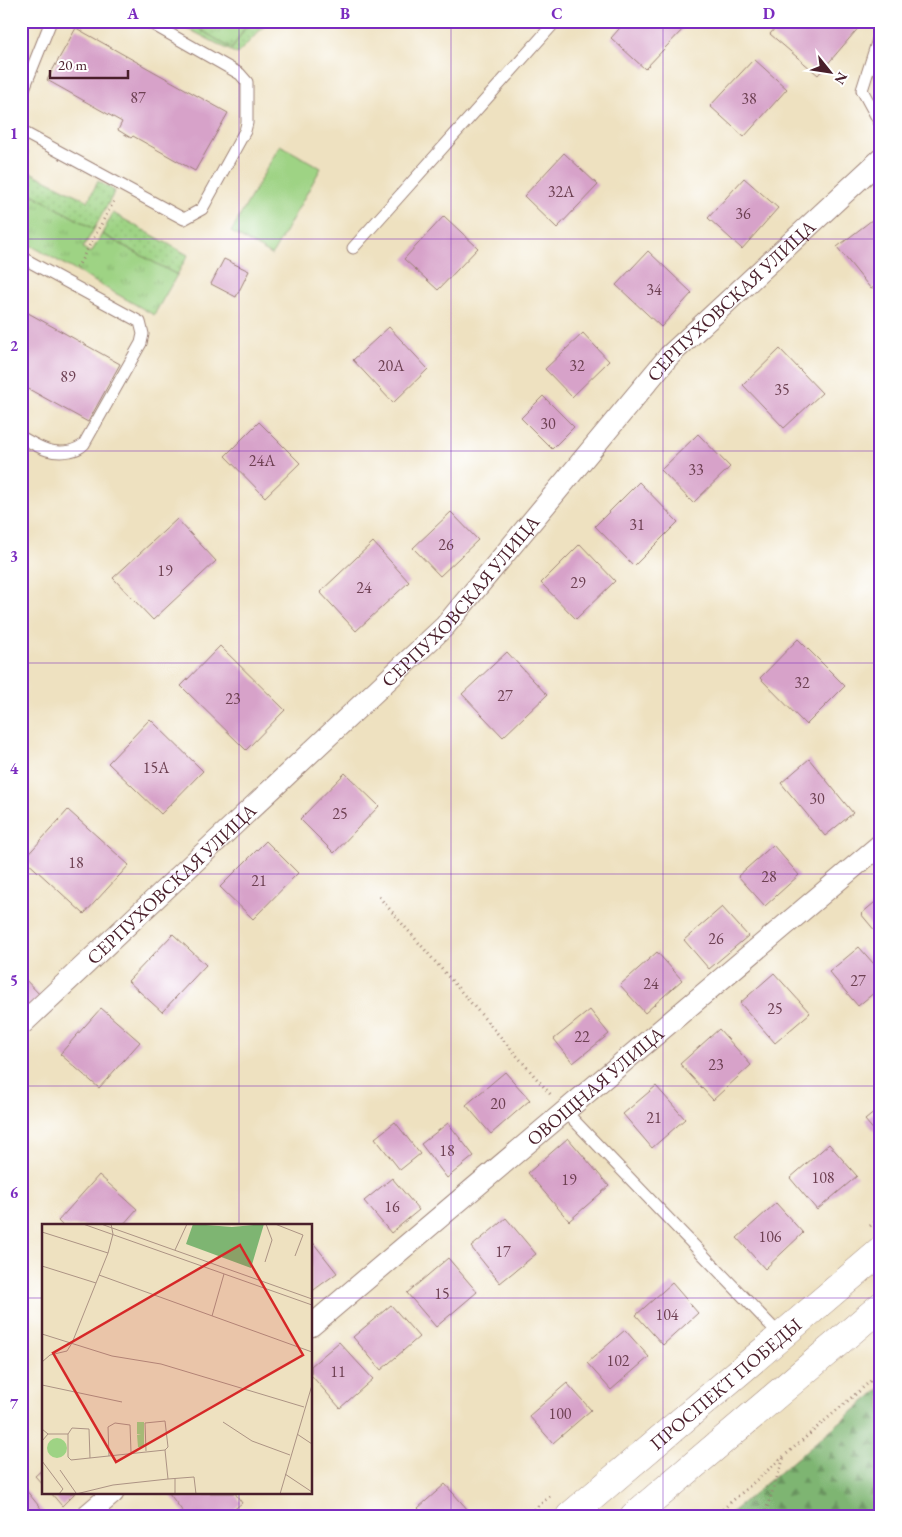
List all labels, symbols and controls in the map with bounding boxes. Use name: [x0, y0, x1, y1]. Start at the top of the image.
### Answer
text: A: [126, 3, 139, 24]
text: B: [340, 3, 350, 24]
text: C: [551, 3, 563, 24]
text: D: [763, 3, 775, 24]
scale bar: [50, 48, 128, 80]
north arrow: [804, 48, 854, 98]
text: 20 m: [58, 55, 87, 74]
text: N: [830, 69, 852, 88]
house number: 87: [130, 87, 146, 108]
house number: 38: [741, 88, 757, 109]
text: 1: [10, 123, 18, 144]
house number: 32А: [548, 181, 575, 202]
house number: 36: [735, 203, 751, 224]
street label: СЕРПУХОВСКАЯ УЛИЦА: [641, 214, 821, 387]
house number: 34: [646, 279, 662, 300]
text: 2: [10, 335, 19, 356]
house number: 20А: [378, 355, 405, 376]
house number: 32: [569, 355, 585, 376]
house number: 89: [60, 366, 76, 387]
house number: 35: [774, 379, 790, 400]
house number: 30: [540, 413, 556, 434]
house number: 24А: [249, 450, 276, 471]
house number: 33: [688, 459, 704, 480]
street label: СЕРПУХОВСКАЯ УЛИЦА: [376, 509, 546, 693]
house number: 31: [629, 514, 645, 535]
house number: 26: [438, 534, 454, 555]
text: 3: [10, 546, 18, 567]
house number: 19: [157, 560, 173, 581]
house number: 29: [570, 572, 586, 593]
house number: 24: [356, 577, 372, 598]
house number: 32: [794, 672, 810, 693]
house number: 27: [497, 685, 513, 706]
house number: 23: [225, 688, 241, 709]
house number: 15А: [143, 757, 170, 778]
text: 4: [10, 758, 19, 779]
house number: 30: [809, 788, 825, 809]
street label: СЕРПУХОВСКАЯ УЛИЦА: [81, 798, 262, 970]
house number: 25: [332, 803, 348, 824]
house number: 18: [68, 852, 84, 873]
house number: 28: [761, 866, 777, 887]
house number: 21: [251, 870, 267, 891]
house number: 26: [708, 928, 724, 949]
text: 5: [10, 970, 18, 991]
house number: 27: [850, 970, 866, 991]
house number: 24: [643, 973, 659, 994]
house number: 25: [767, 998, 783, 1019]
street label: ОВОЩНАЯ УЛИЦА: [521, 1020, 670, 1151]
house number: 22: [574, 1026, 590, 1047]
house number: 23: [708, 1054, 724, 1075]
house number: 20: [490, 1093, 506, 1114]
house number: 21: [646, 1107, 662, 1128]
house number: 18: [439, 1140, 455, 1161]
house number: 108: [811, 1167, 835, 1188]
house number: 19: [561, 1169, 577, 1190]
text: 6: [10, 1182, 19, 1203]
house number: 16: [384, 1196, 400, 1217]
inset map: [42, 1224, 312, 1494]
house number: 106: [758, 1226, 782, 1247]
house number: 17: [495, 1241, 511, 1262]
house number: 15: [434, 1283, 450, 1304]
house number: 104: [655, 1304, 679, 1325]
street label: ПРОСПЕКТ ПОБЕДЫ: [644, 1312, 807, 1456]
house number: 102: [606, 1350, 630, 1371]
house number: 11: [330, 1361, 346, 1382]
text: 7: [10, 1393, 19, 1414]
house number: 100: [548, 1403, 572, 1424]

